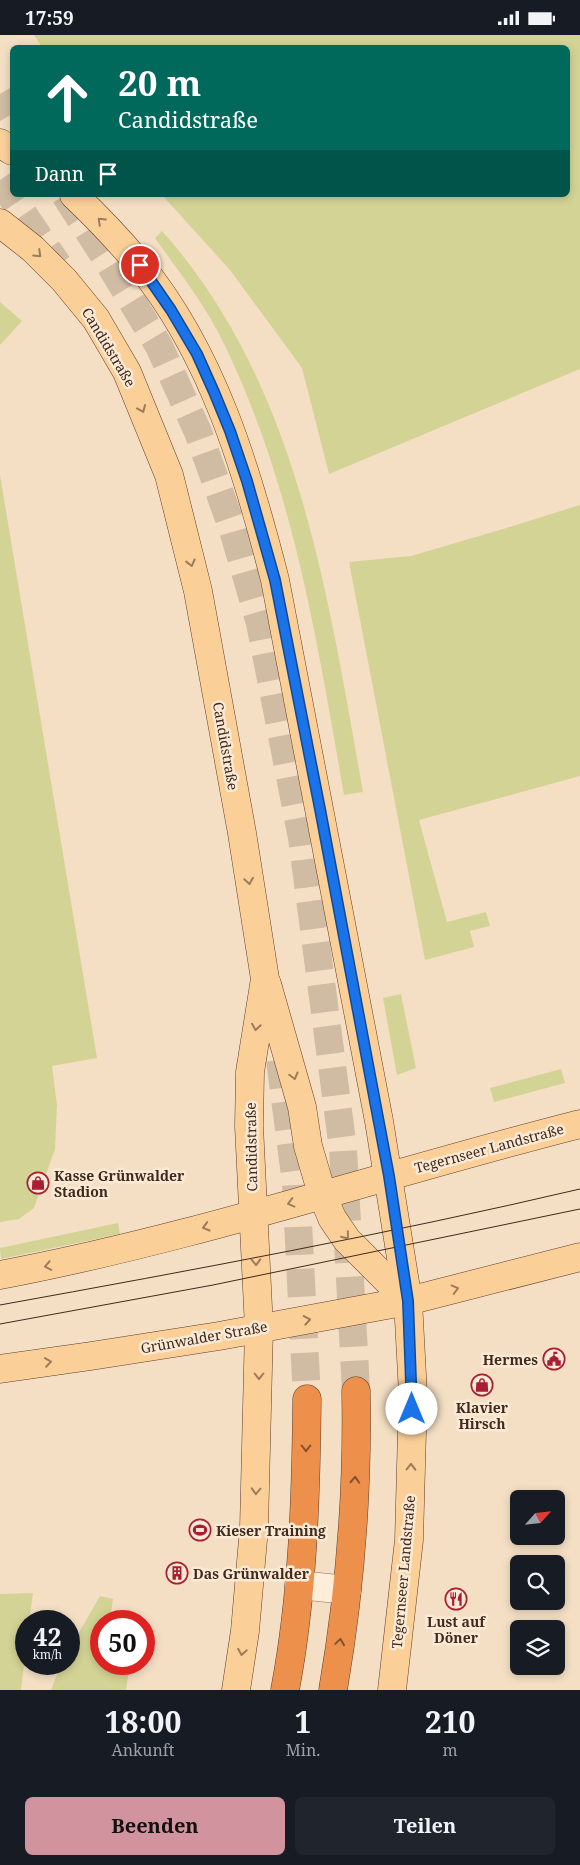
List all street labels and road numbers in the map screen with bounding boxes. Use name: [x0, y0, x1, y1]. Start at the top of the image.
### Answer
street label: Candidstraße: [78, 304, 140, 390]
street label: Candidstraße: [209, 700, 243, 792]
street label: Candidstraße: [241, 1102, 261, 1192]
street label: Tegernseer Landstraße: [412, 1119, 566, 1177]
street label: Grünwalder Straße: [139, 1316, 269, 1358]
street label: Tegernseer Landstraße: [387, 1495, 419, 1649]

